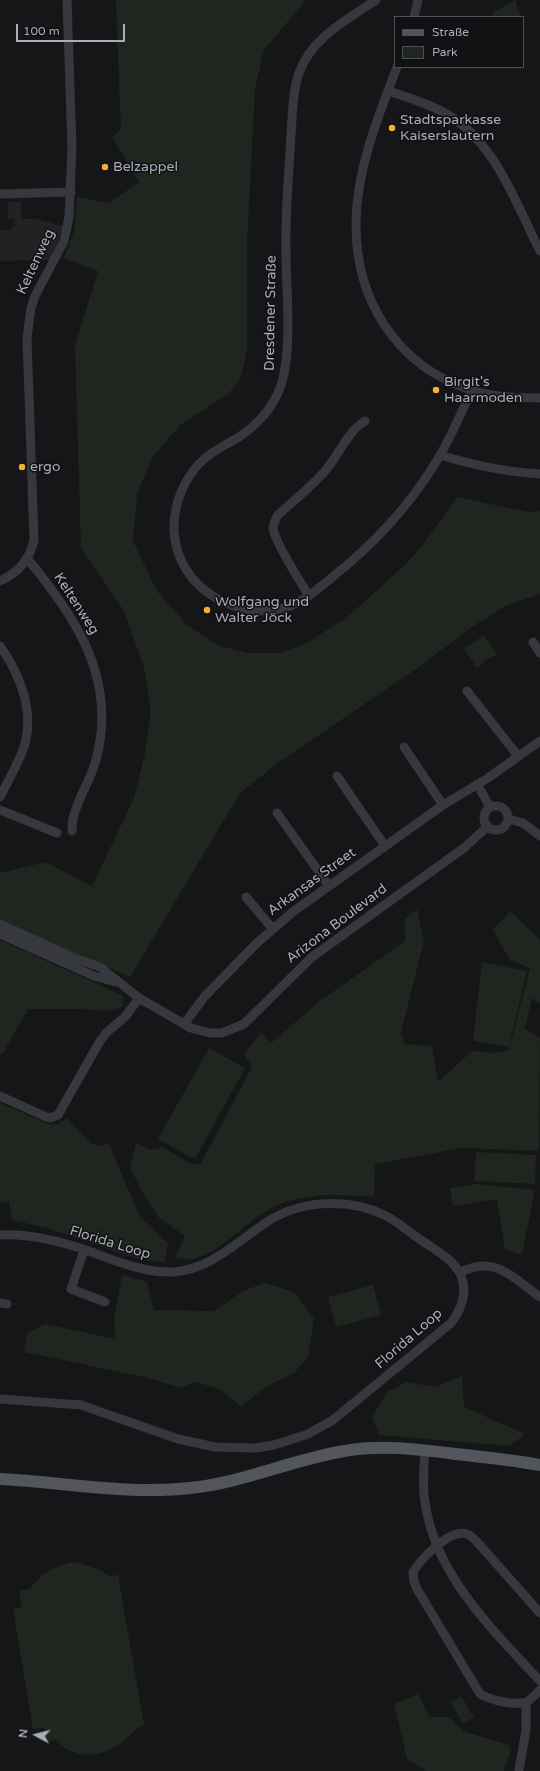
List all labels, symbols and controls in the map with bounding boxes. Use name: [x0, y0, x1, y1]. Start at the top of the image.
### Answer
scale bar: [18, 16, 127, 42]
legend: [394, 16, 524, 68]
text: 100 m: [23, 24, 60, 38]
text: Straße: [432, 25, 469, 39]
text: Park: [432, 45, 458, 59]
place label: Stadtsparkasse Kaiserslautern: [400, 112, 501, 144]
marker: Stadtsparkasse Kaiserslautern: [387, 123, 397, 133]
place label: Belzappel: [113, 159, 178, 175]
marker: Belzappel: [100, 162, 110, 172]
street label: Keltenweg: [14, 227, 58, 297]
street label: Dresdener Straße: [262, 255, 280, 371]
place label: Birgit's Haarmoden: [444, 374, 522, 406]
marker: Birgit's Haarmoden: [431, 385, 441, 395]
place label: ergo: [30, 459, 60, 475]
marker: ergo: [17, 462, 27, 472]
street label: Keltenweg: [50, 570, 102, 638]
place label: Wolfgang und Walter Jöck: [215, 594, 309, 626]
marker: Wolfgang und Walter Jöck: [202, 605, 212, 615]
street label: Arkansas Street: [265, 844, 359, 920]
street label: Arizona Boulevard: [283, 881, 391, 967]
street label: Florida Loop: [68, 1223, 152, 1263]
street label: Florida Loop: [372, 1305, 446, 1373]
north arrow: [16, 1715, 56, 1755]
text: N: [17, 1728, 31, 1739]

